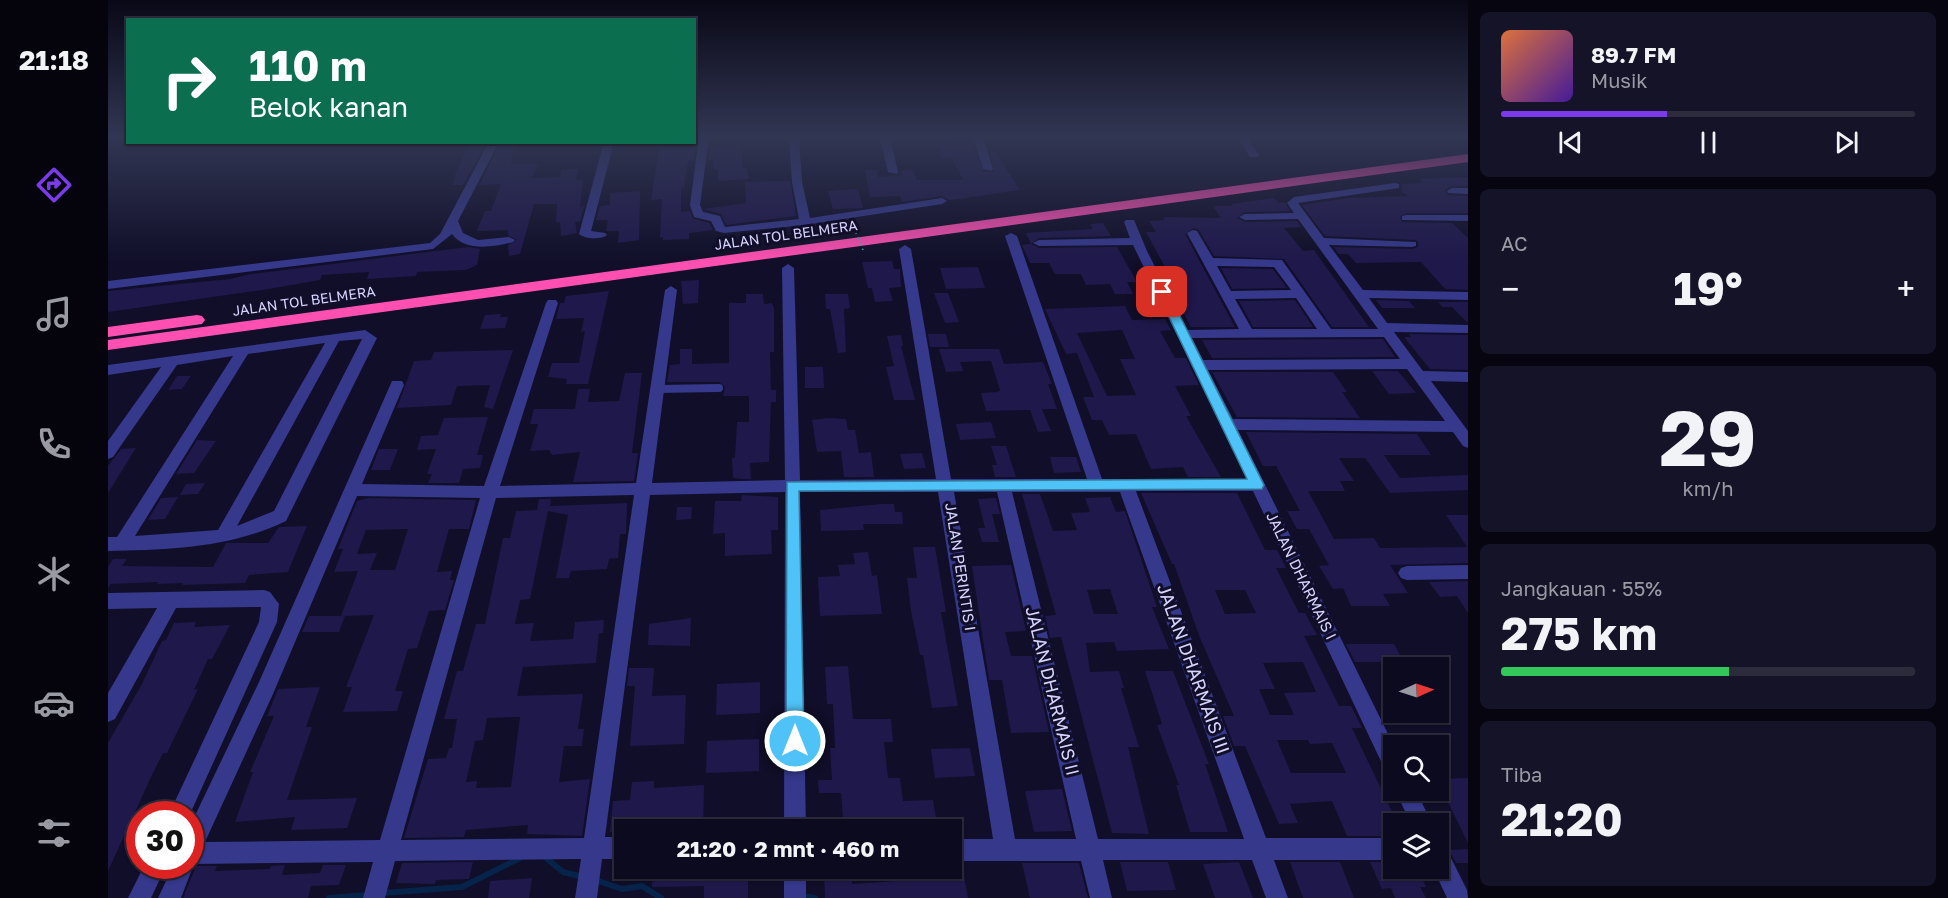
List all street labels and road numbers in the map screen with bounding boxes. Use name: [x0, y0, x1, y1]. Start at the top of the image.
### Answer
street label: JALAN TOL BELMERA: [713, 216, 859, 253]
street label: JALAN TOL BELMERA: [231, 282, 377, 319]
street label: JALAN PERINTIS I: [942, 501, 980, 632]
street label: JALAN DHARMAIS I: [1263, 509, 1341, 642]
street label: JALAN DHARMAIS III: [1153, 581, 1235, 757]
street label: JALAN DHARMAIS II: [1021, 604, 1085, 778]

